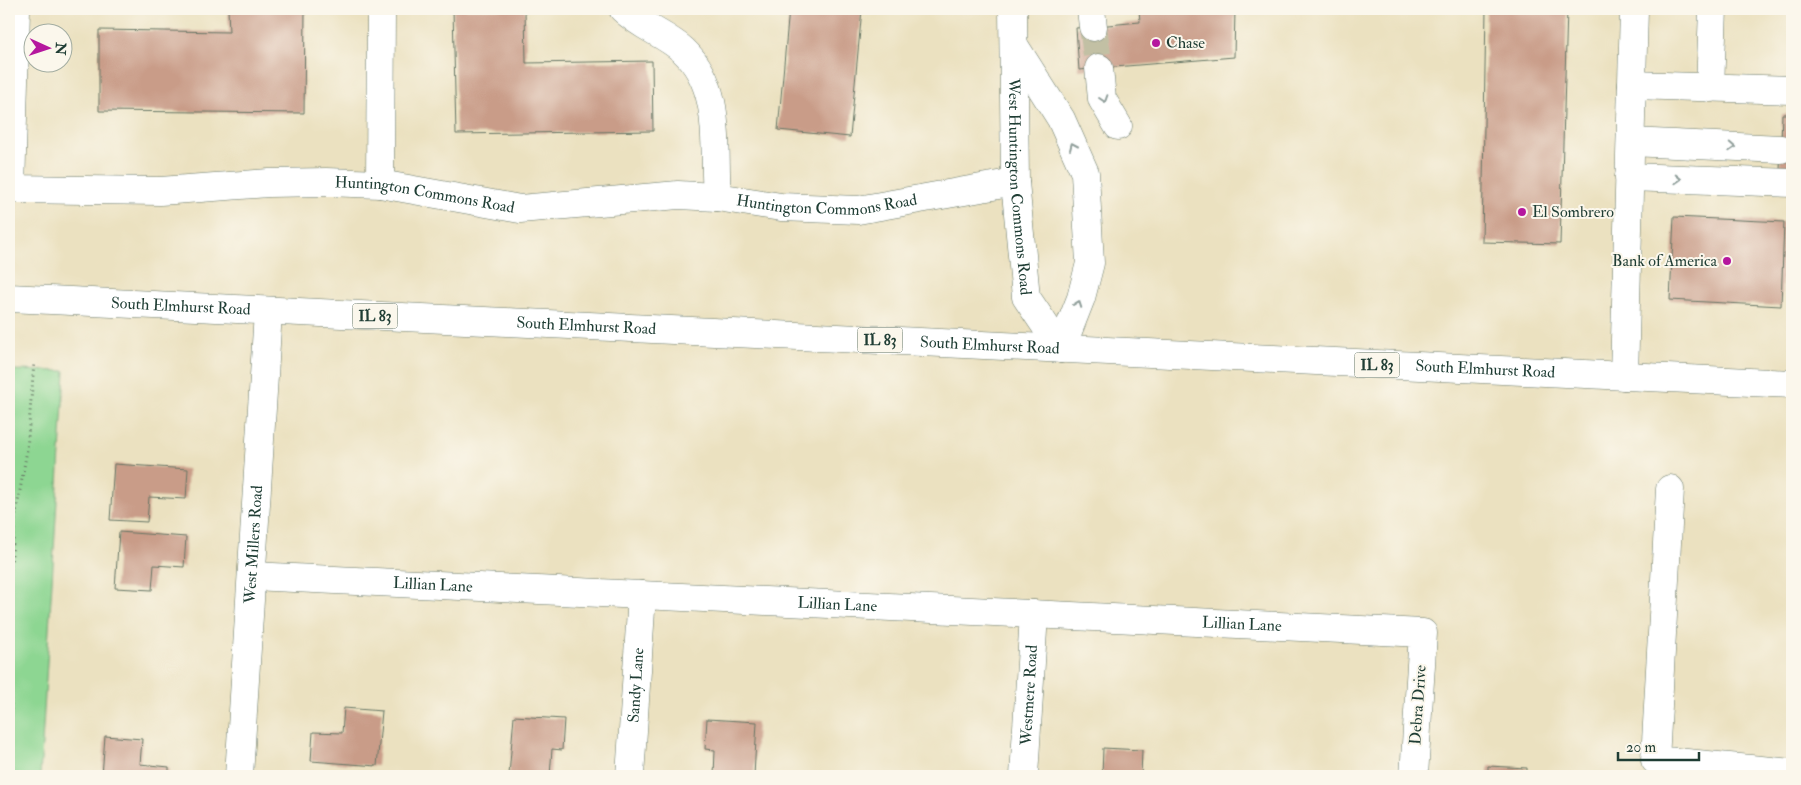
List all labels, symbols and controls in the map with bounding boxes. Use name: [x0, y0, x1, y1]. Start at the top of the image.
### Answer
north arrow: [22, 22, 72, 72]
place label: Chase: [1166, 33, 1205, 53]
marker: Chase: [1150, 37, 1162, 49]
text: N: [52, 41, 69, 56]
street label: West Huntington Commons Road: [1004, 77, 1036, 296]
one-way arrow: [1098, 94, 1108, 103]
one-way arrow: [1069, 142, 1080, 151]
one-way arrow: [1728, 142, 1736, 152]
street label: Huntington Commons Road: [334, 172, 516, 218]
one-way arrow: [1674, 173, 1682, 184]
street label: Huntington Commons Road: [735, 190, 919, 220]
place label: El Sombrero: [1532, 202, 1614, 222]
marker: El Sombrero: [1516, 206, 1528, 218]
place label: Bank of America: [1612, 251, 1717, 271]
marker: Bank of America: [1721, 255, 1733, 267]
street label: South Elmhurst Road: [110, 293, 251, 320]
one-way arrow: [1072, 300, 1082, 309]
road number: IL 83: [352, 304, 398, 328]
street label: South Elmhurst Road: [516, 312, 657, 339]
road number: IL 83: [858, 328, 902, 352]
street label: South Elmhurst Road: [919, 332, 1060, 359]
road number: IL 83: [1354, 352, 1400, 378]
street label: South Elmhurst Road: [1415, 356, 1556, 383]
street label: West Millers Road: [240, 485, 267, 605]
street label: Lillian Lane: [393, 573, 473, 597]
street label: Lillian Lane: [797, 593, 878, 616]
street label: Lillian Lane: [1202, 612, 1282, 636]
street label: Westmere Road: [1016, 644, 1042, 747]
street label: Sandy Lane: [624, 647, 649, 723]
street label: Debra Drive: [1405, 664, 1431, 746]
scale bar: [1618, 730, 1700, 762]
text: 20 m: [1626, 738, 1656, 757]

